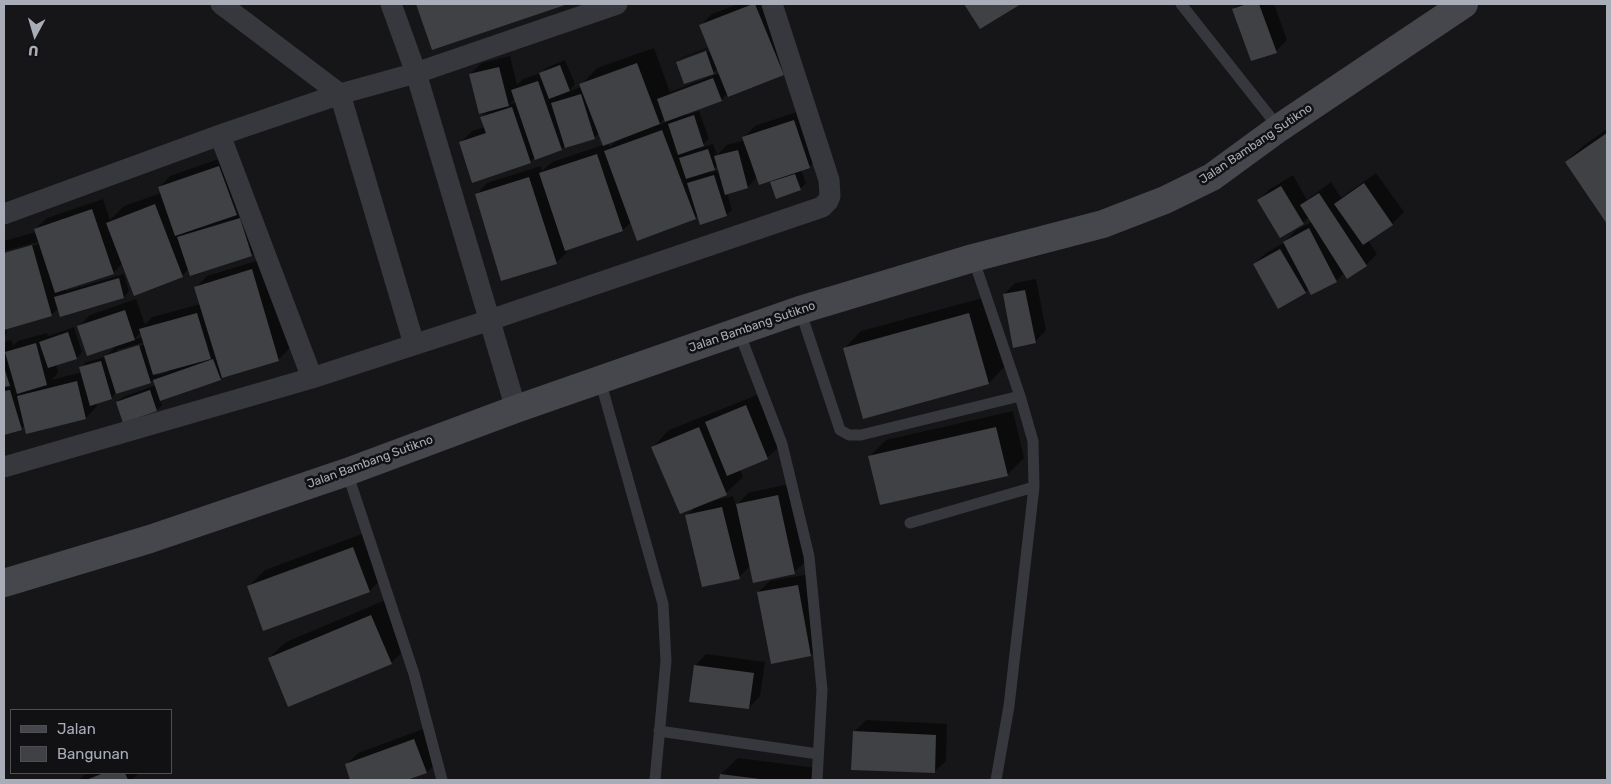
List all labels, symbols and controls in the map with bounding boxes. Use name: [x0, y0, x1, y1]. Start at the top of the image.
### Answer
north arrow: [10, 10, 60, 60]
text: U: [27, 41, 39, 59]
street label: Jalan Bambang Sutikno: [1197, 101, 1315, 187]
street label: Jalan Bambang Sutikno: [687, 299, 817, 355]
street label: Jalan Bambang Sutikno: [305, 432, 435, 492]
legend: [10, 709, 172, 774]
text: Jalan: [57, 720, 96, 738]
text: Bangunan: [57, 745, 129, 763]

